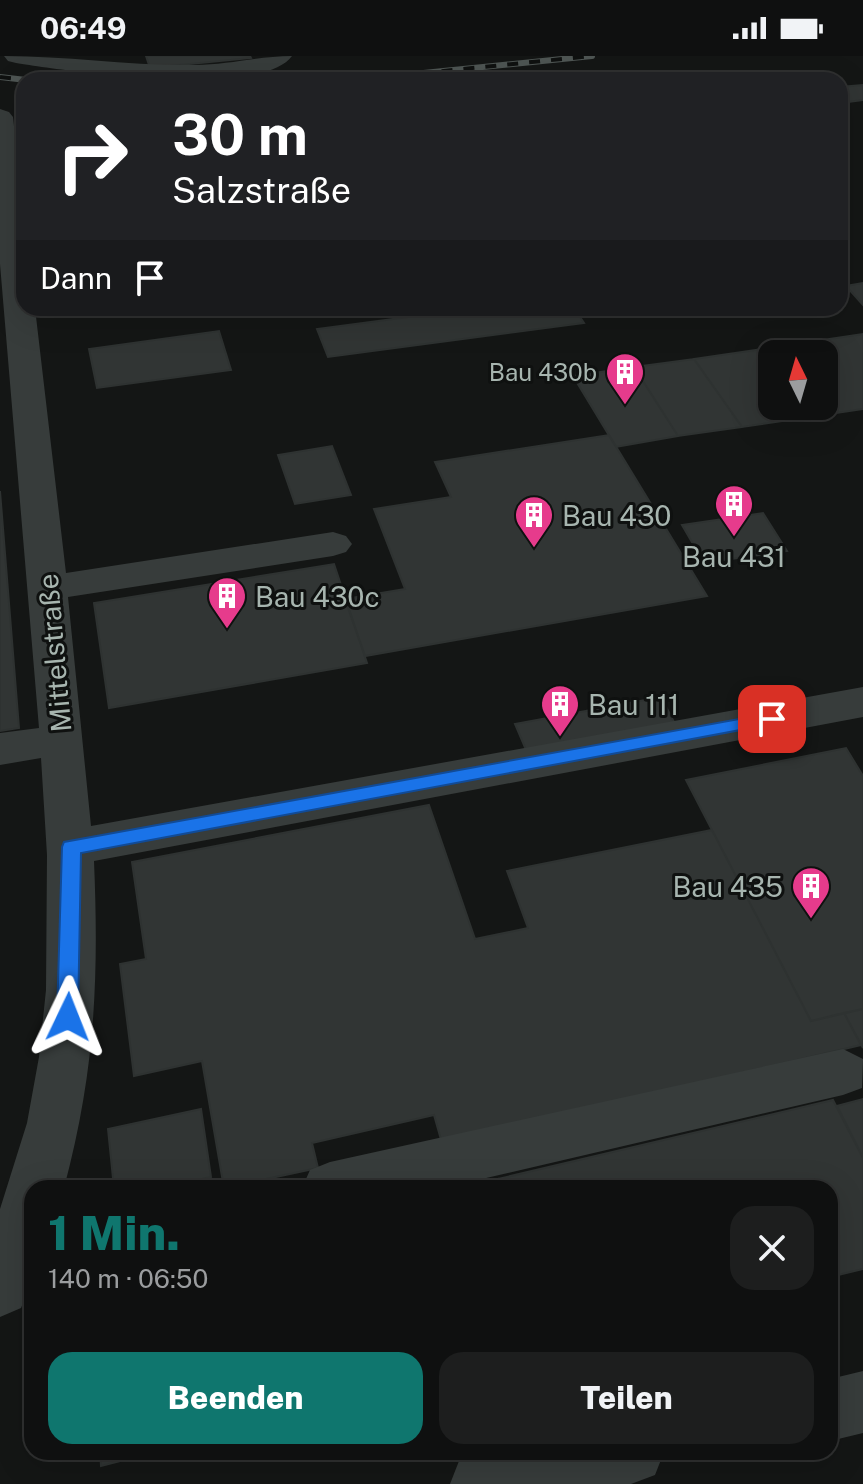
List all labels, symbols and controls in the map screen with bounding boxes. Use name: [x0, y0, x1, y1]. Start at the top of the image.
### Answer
text: 06:49: [40, 10, 127, 46]
text: 30 m: [172, 102, 308, 168]
icon: right: [40, 104, 144, 208]
text: Salzstraße: [172, 169, 351, 211]
icon: arrive: [128, 256, 172, 300]
text: Dann: [40, 260, 112, 296]
north arrow: [758, 340, 838, 420]
map controls: [758, 340, 838, 420]
building icon: Bau 430b: [604, 351, 646, 406]
place label: Bau 430b: [489, 358, 597, 386]
building icon: Bau 431: [713, 483, 755, 538]
building icon: Bau 430: [513, 494, 555, 549]
place label: Bau 430: [562, 499, 672, 532]
place label: Bau 431: [682, 540, 786, 573]
street label: Mittelstraße: [31, 573, 77, 733]
building icon: Bau 430c: [206, 575, 248, 630]
place label: Bau 430c: [255, 580, 380, 613]
building icon: Bau 111: [539, 683, 581, 738]
pin: [738, 685, 806, 753]
place label: Bau 111: [588, 688, 680, 721]
icon: arrive: [750, 697, 794, 741]
building icon: Bau 435: [790, 865, 832, 920]
place label: Bau 435: [673, 870, 783, 903]
position arrow: [26, 975, 110, 1059]
text: 1 Min.: [48, 1204, 180, 1261]
button: close: [730, 1206, 814, 1290]
text: 140 m · 06:50: [48, 1263, 208, 1294]
button: Beenden: [48, 1352, 423, 1444]
button: Teilen: [439, 1352, 814, 1444]

